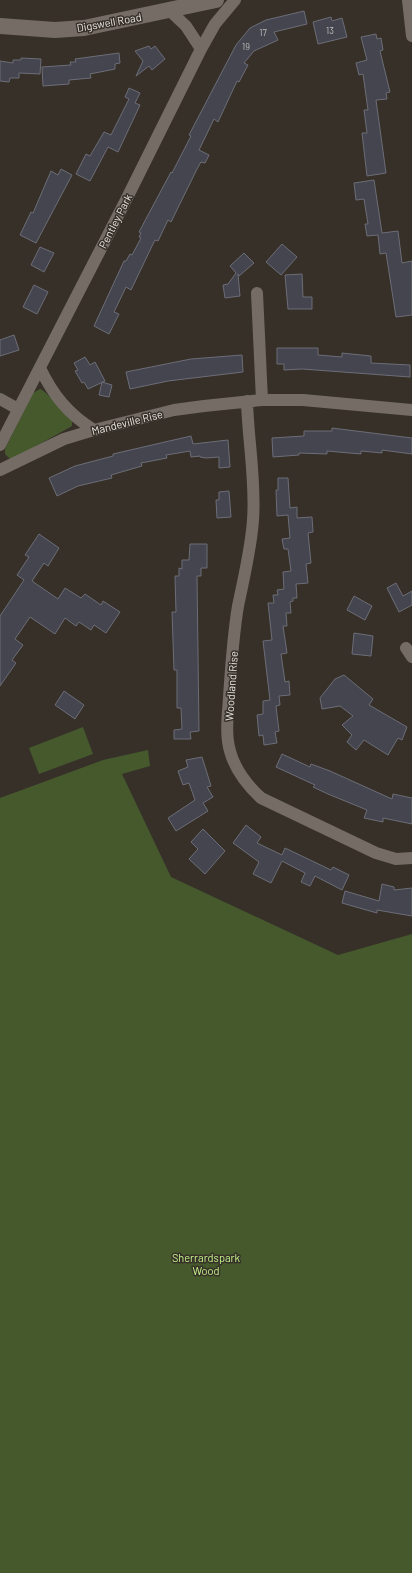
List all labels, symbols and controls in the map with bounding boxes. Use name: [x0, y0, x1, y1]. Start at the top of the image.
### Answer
street label: Digswell Road: [76, 10, 142, 34]
house number: 13: [326, 25, 334, 36]
house number: 17: [259, 27, 267, 38]
house number: 19: [242, 41, 250, 52]
street label: Pentley Park: [96, 191, 134, 250]
street label: Mandeville Rise: [90, 407, 164, 437]
street label: Woodland Rise: [222, 650, 240, 721]
park label: Sherrardspark Wood: [172, 1251, 241, 1277]

